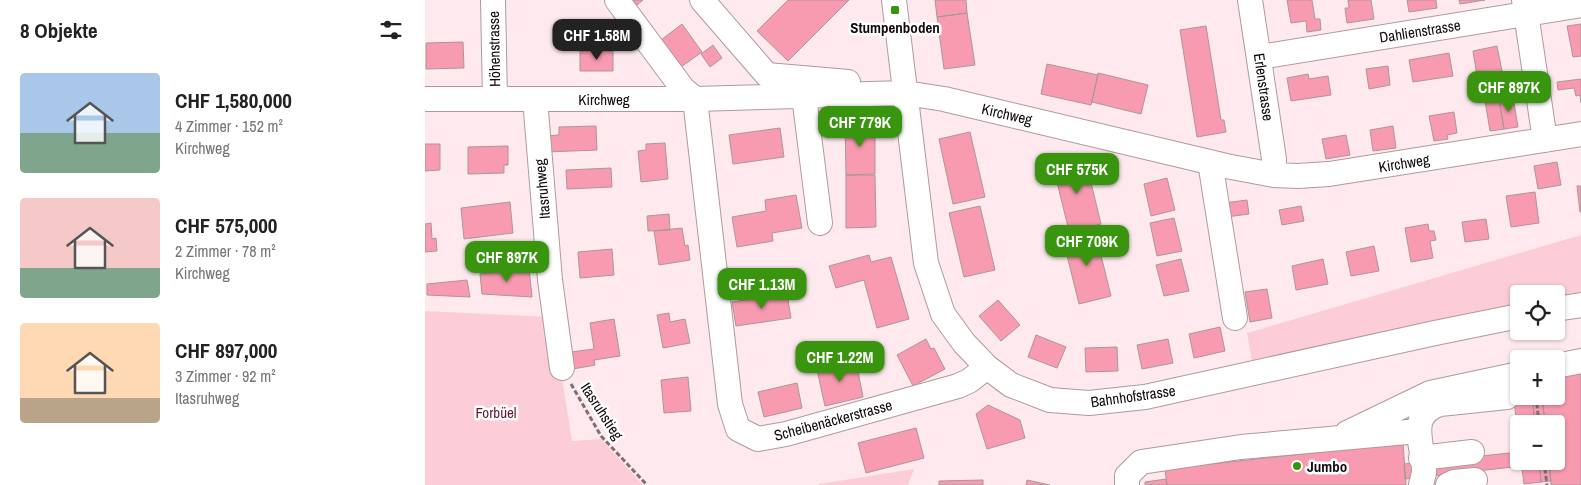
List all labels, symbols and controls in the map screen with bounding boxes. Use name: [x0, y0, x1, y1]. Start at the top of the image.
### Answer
marker: Stumpenboden: [889, 4, 901, 16]
street label: Höhenstrasse: [483, 11, 505, 87]
street label: Dahlienstrasse: [1378, 14, 1462, 48]
text: 8 Objekte: [20, 16, 98, 45]
icon: filters: [377, 16, 405, 44]
place label: Stumpenboden: [850, 17, 940, 38]
pin: CHF 1.58M: [540, 18, 654, 61]
text: CHF 1.58M: [563, 24, 631, 46]
street label: Erlenstrasse: [1249, 52, 1279, 122]
pin: CHF 897K: [1457, 70, 1561, 113]
text: CHF 897K: [1478, 76, 1540, 98]
text: CHF 1,580,000: [175, 86, 292, 115]
street label: Kirchweg: [578, 89, 630, 110]
icon: home: [60, 93, 120, 153]
street label: Kirchweg: [980, 98, 1034, 130]
pin: CHF 779K: [808, 106, 912, 148]
text: CHF 779K: [829, 111, 891, 133]
text: 4 Zimmer · 152 m²: [175, 115, 283, 137]
text: Kirchweg: [175, 137, 230, 159]
street label: Kirchweg: [1377, 149, 1431, 177]
pin: CHF 575K: [1025, 152, 1129, 195]
street label: Itasruhweg: [529, 158, 555, 220]
text: CHF 575K: [1046, 158, 1108, 180]
text: CHF 575,000: [175, 211, 277, 240]
icon: home: [60, 218, 120, 278]
pin: CHF 709K: [1035, 224, 1139, 267]
text: CHF 709K: [1056, 230, 1118, 252]
text: 2 Zimmer · 78 m²: [175, 240, 276, 262]
pin: CHF 897K: [455, 240, 559, 283]
text: CHF 897K: [476, 246, 538, 268]
text: Kirchweg: [175, 262, 230, 284]
pin: CHF 1.13M: [705, 268, 819, 310]
text: CHF 1.13M: [728, 273, 796, 295]
map controls: [1510, 285, 1565, 470]
button: locate: [1510, 285, 1565, 340]
text: CHF 897,000: [175, 336, 277, 365]
pin: CHF 1.22M: [783, 340, 897, 383]
icon: home: [60, 343, 120, 403]
text: CHF 1.22M: [806, 346, 874, 368]
button: +: [1510, 350, 1565, 405]
text: 3 Zimmer · 92 m²: [175, 365, 276, 387]
street label: Itasruhstieg: [576, 378, 628, 444]
street label: Bahnhofstrasse: [1089, 380, 1177, 412]
text: Itasruhweg: [175, 387, 239, 409]
street label: Scheibenäckerstrasse: [772, 394, 895, 446]
park label: Forbüel: [475, 402, 517, 423]
button: −: [1510, 415, 1565, 470]
place label: Jumbo: [1307, 456, 1347, 477]
marker: Jumbo: [1291, 460, 1303, 472]

